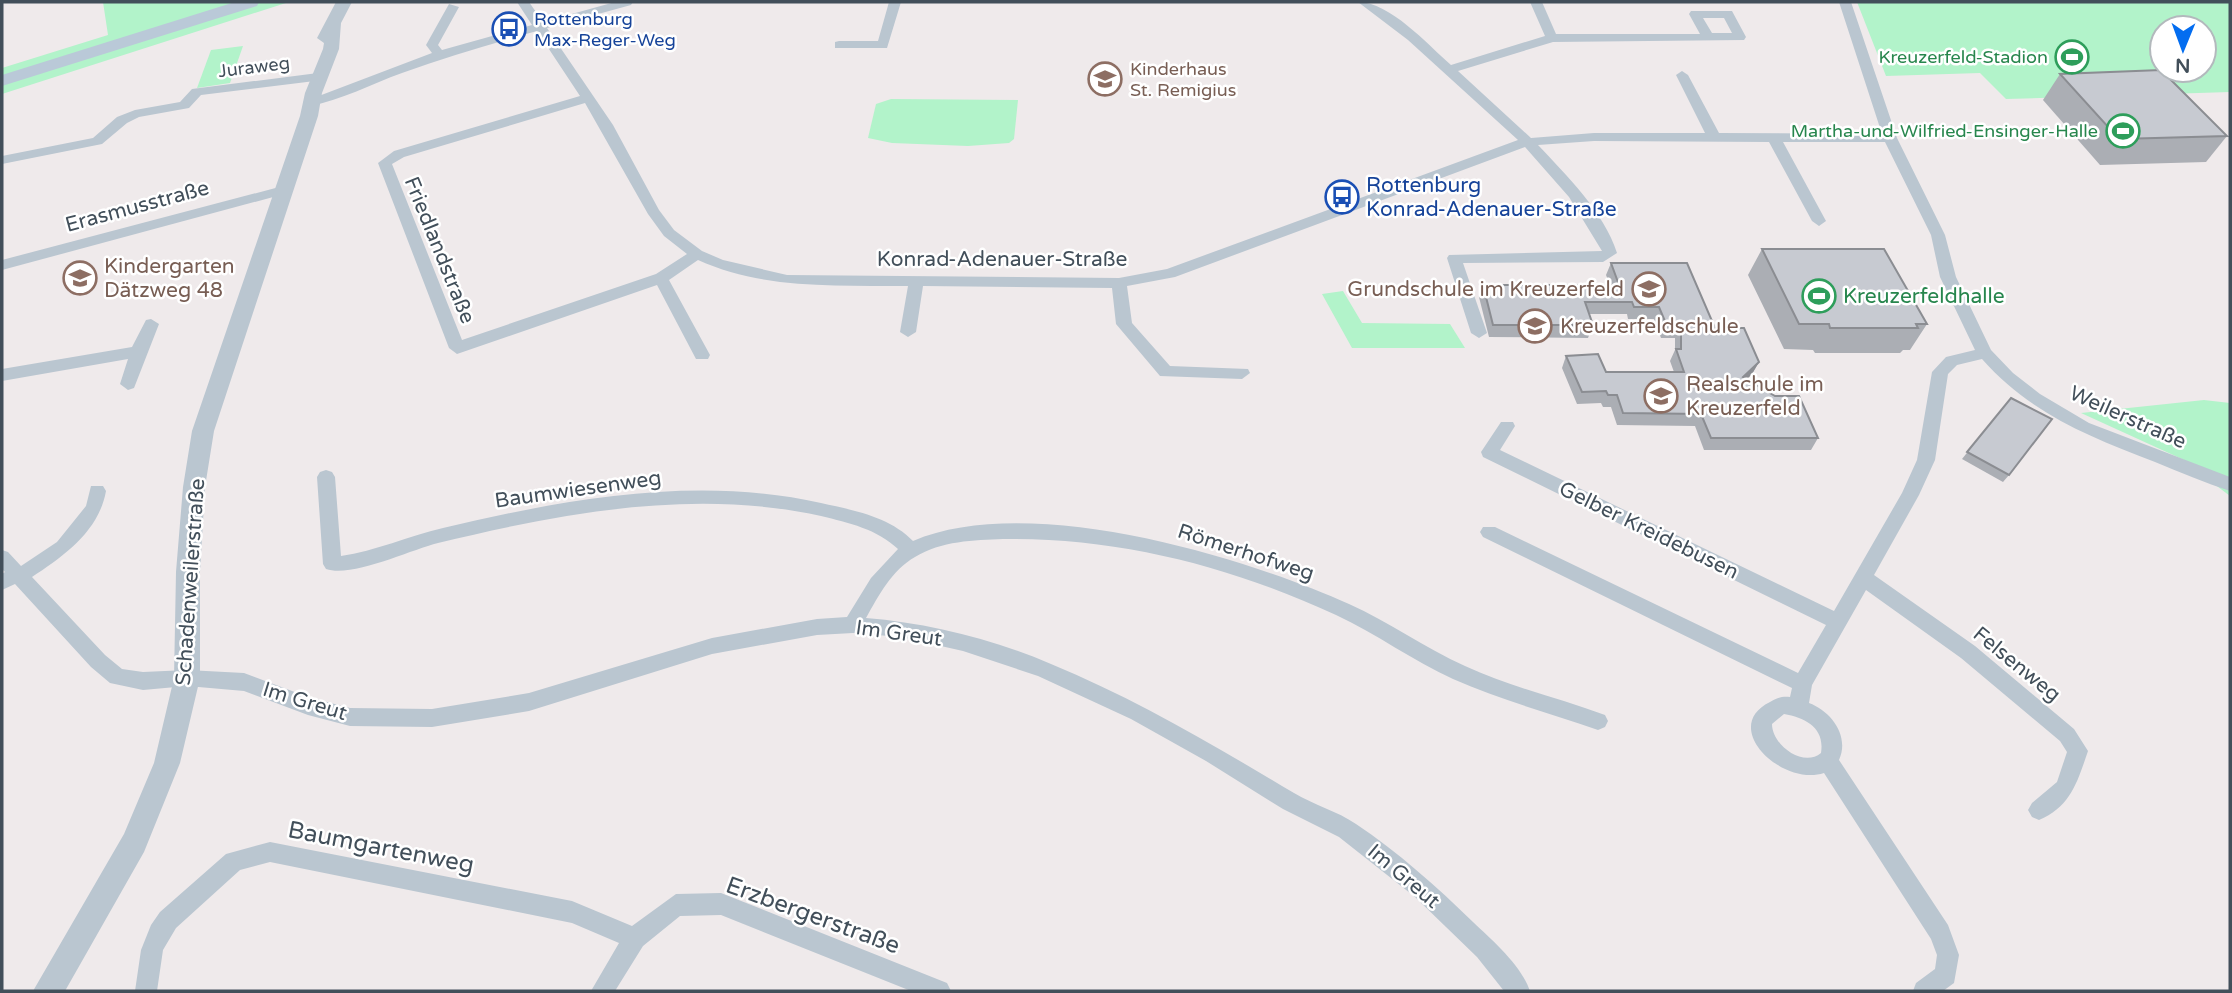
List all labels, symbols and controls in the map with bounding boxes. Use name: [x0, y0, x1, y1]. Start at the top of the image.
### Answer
place label: Rottenburg Max-Reger-Weg: [534, 8, 676, 51]
bus stop icon: Rottenburg Max-Reger-Weg: [490, 10, 528, 48]
north arrow: [2148, 14, 2218, 84]
sports icon: Kreuzerfeld-Stadion: [2053, 38, 2091, 76]
place label: Kreuzerfeld-Stadion: [1878, 46, 2048, 68]
street label: Juraweg: [217, 52, 291, 82]
text: N: [2175, 54, 2191, 76]
place label: Kinderhaus St. Remigius: [1130, 58, 1236, 101]
school or university icon: Kinderhaus St. Remigius: [1086, 60, 1124, 98]
sports icon: Martha-und-Wilfried-Ensinger-Halle: [2104, 112, 2142, 150]
place label: Martha-und-Wilfried-Ensinger-Halle: [1791, 120, 2098, 142]
street label: Friedlandstraße: [399, 173, 480, 327]
place label: Rottenburg Konrad-Adenauer-Straße: [1366, 173, 1617, 222]
street label: Erasmusstraße: [63, 175, 212, 238]
bus stop icon: Rottenburg Konrad-Adenauer-Straße: [1323, 178, 1361, 216]
street label: Konrad-Adenauer-Straße: [877, 247, 1127, 272]
place label: Kindergarten Dätzweg 48: [104, 254, 235, 303]
school or university icon: Kindergarten Dätzweg 48: [61, 259, 99, 297]
school or university icon: Grundschule im Kreuzerfeld: [1630, 270, 1668, 308]
place label: Grundschule im Kreuzerfeld: [1347, 277, 1624, 302]
sports icon: Kreuzerfeldhalle: [1800, 277, 1838, 315]
place label: Kreuzerfeldhalle: [1843, 284, 2005, 309]
school or university icon: Kreuzerfeldschule: [1516, 307, 1554, 345]
place label: Kreuzerfeldschule: [1560, 314, 1739, 339]
place label: Realschule im Kreuzerfeld: [1686, 372, 1824, 421]
school or university icon: Realschule im Kreuzerfeld: [1642, 377, 1680, 415]
street label: Weilerstraße: [2066, 381, 2190, 454]
street label: Baumwiesenweg: [493, 465, 663, 514]
street label: Gelber Kreidebusen: [1555, 476, 1743, 585]
street label: Schadenweilerstraße: [171, 477, 210, 687]
street label: Römerhofweg: [1174, 519, 1317, 586]
street label: Im Greut: [854, 615, 944, 652]
street label: Felsenweg: [1968, 622, 2065, 707]
street label: Im Greut: [260, 677, 350, 726]
street label: Baumgartenweg: [285, 815, 476, 880]
street label: Im Greut: [1362, 839, 1445, 914]
street label: Erzbergerstraße: [722, 871, 904, 960]

